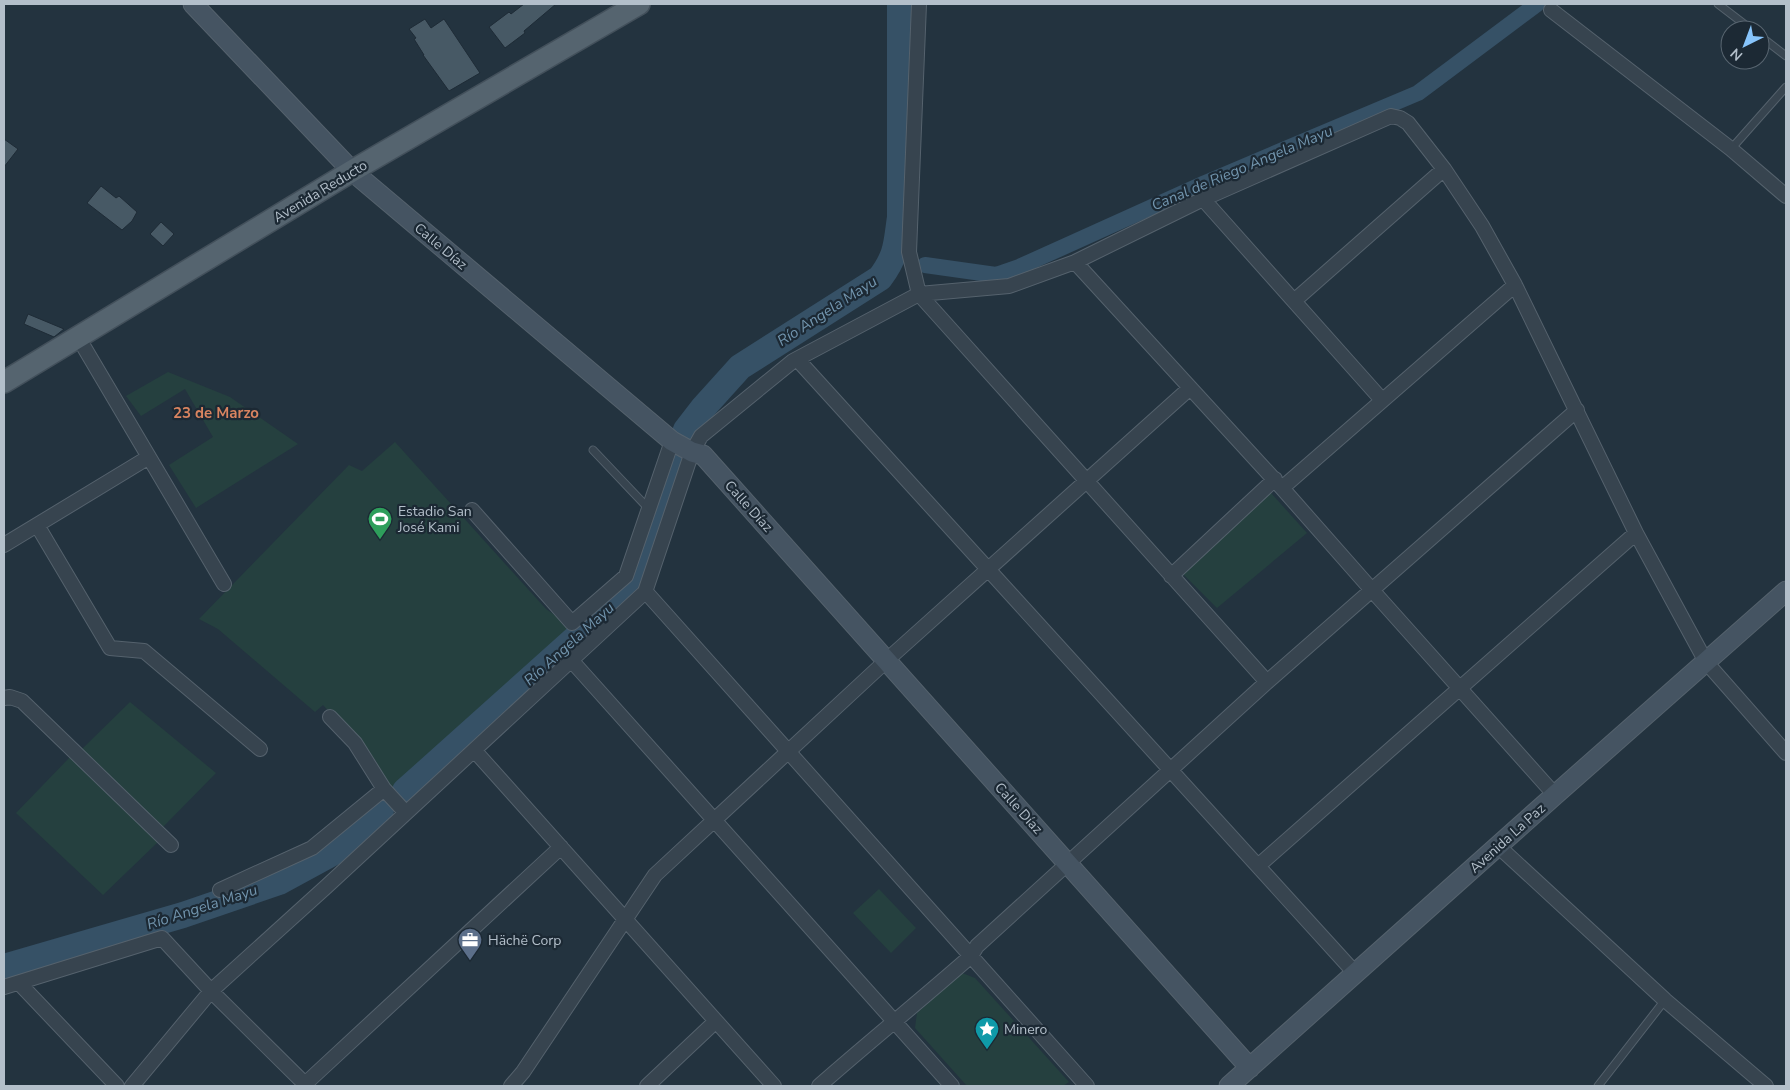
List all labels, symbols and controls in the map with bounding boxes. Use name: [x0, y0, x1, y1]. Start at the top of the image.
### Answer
north arrow: [1720, 20, 1770, 70]
text: N: [1726, 44, 1747, 65]
water label: Canal de Riego Angela Mayu: [1148, 121, 1336, 215]
street label: Avenida Reducto: [270, 156, 371, 227]
street label: Calle Díaz: [410, 219, 471, 274]
water label: Río Angela Mayu: [773, 271, 881, 351]
district label: 23 de Marzo: [173, 403, 259, 423]
street label: Calle Díaz: [720, 476, 777, 537]
place label: Estadio San José Kami: [397, 502, 472, 537]
sports icon: Estadio San José Kami: [367, 506, 393, 540]
water label: Río Angela Mayu: [520, 598, 618, 690]
street label: Calle Díaz: [990, 778, 1047, 839]
street label: Avenida La Paz: [1465, 799, 1550, 877]
water label: Río Angela Mayu: [144, 880, 260, 934]
office icon: Hächë Corp: [457, 927, 483, 961]
place label: Hächë Corp: [488, 931, 561, 950]
place icon: Minero: [974, 1016, 1000, 1050]
place label: Minero: [1004, 1020, 1048, 1039]

